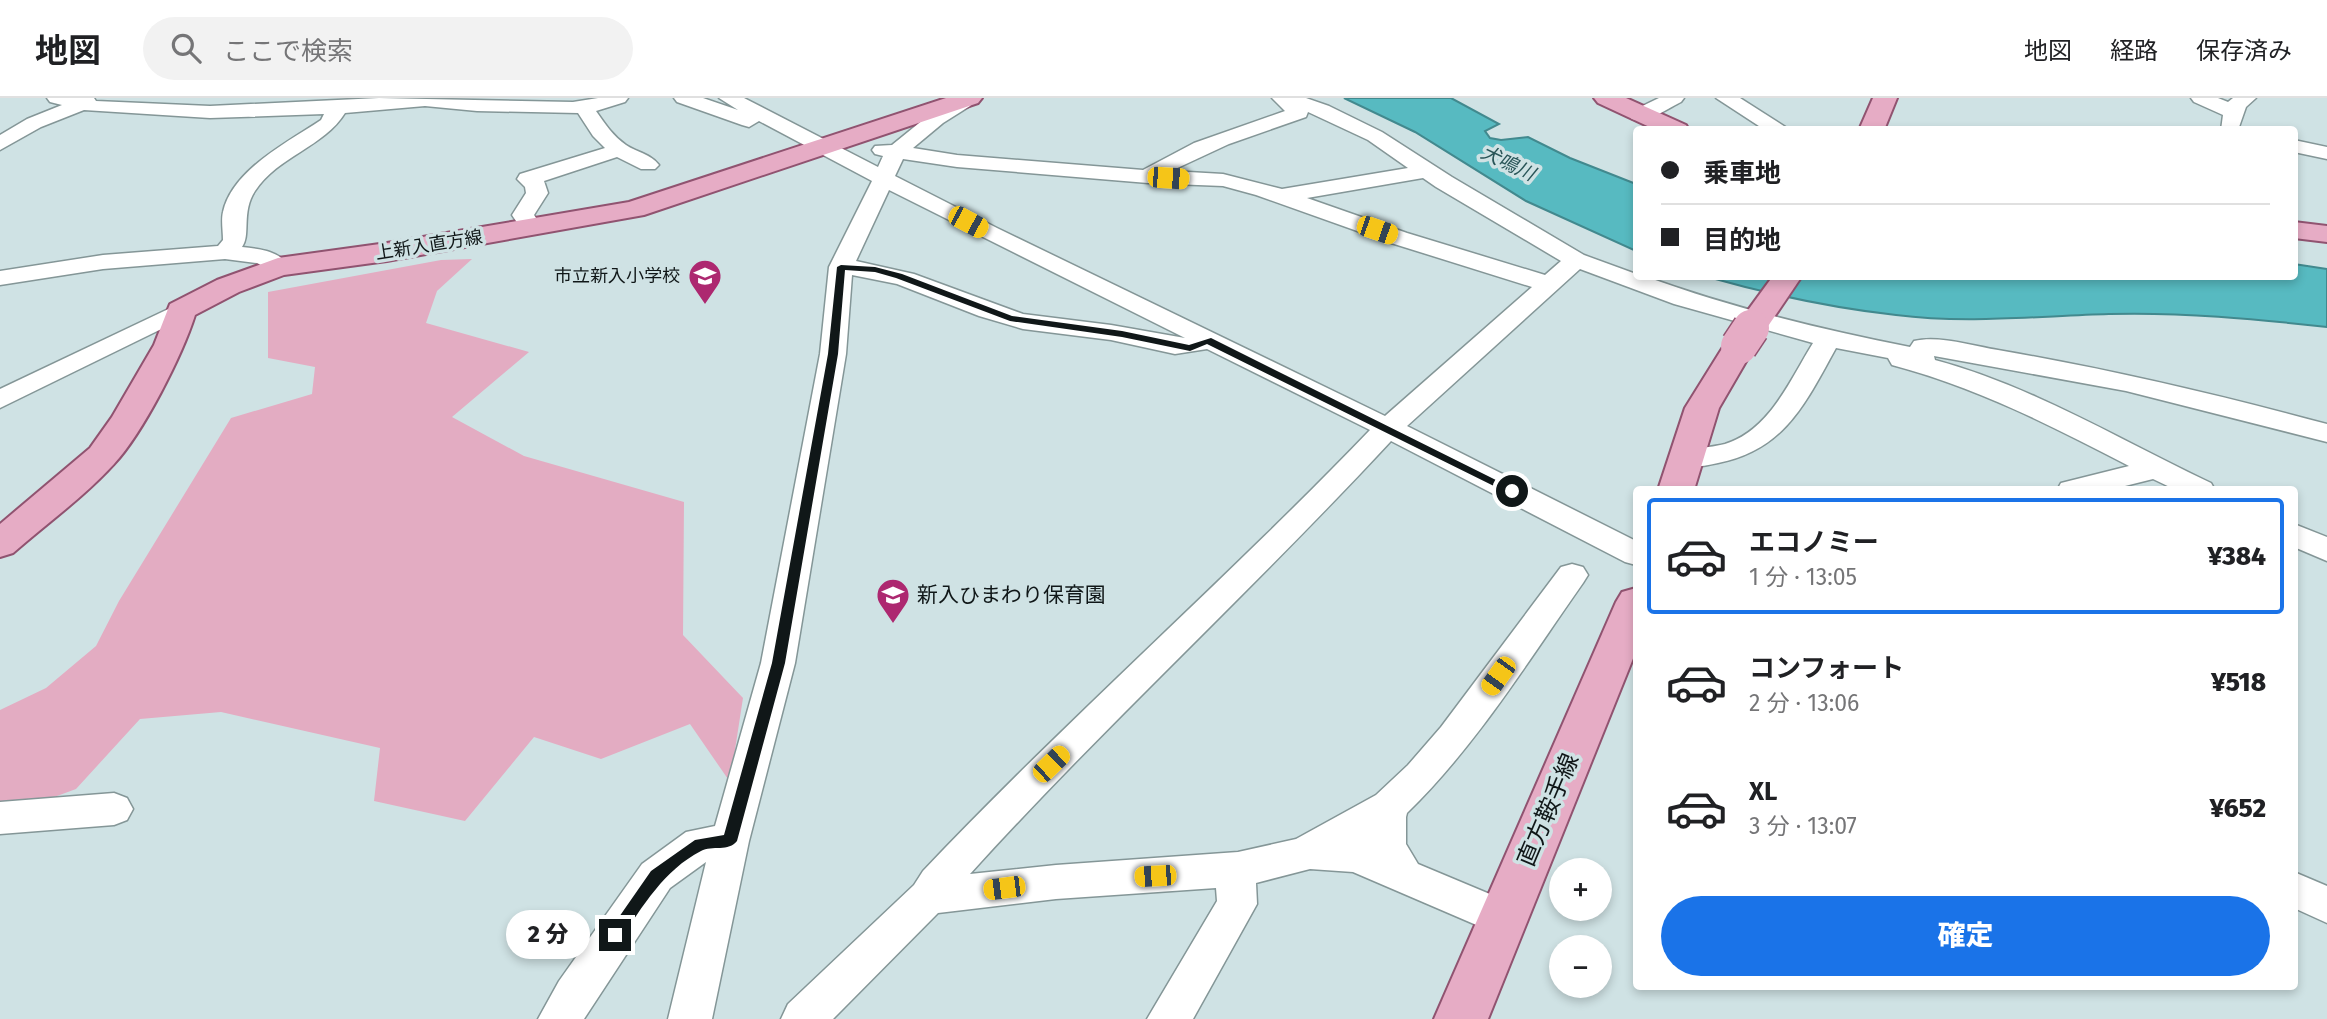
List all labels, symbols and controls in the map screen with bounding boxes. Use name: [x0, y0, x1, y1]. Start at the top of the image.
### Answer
search box: [143, 17, 633, 80]
icon: search: [167, 29, 205, 67]
text: 地図: [35, 31, 101, 71]
text: ここで検索: [223, 36, 353, 67]
text: 地図: [2024, 37, 2072, 65]
text: 経路: [2110, 37, 2158, 65]
text: 保存済み: [2196, 37, 2292, 65]
water label: 犬鳴川: [1477, 141, 1540, 186]
text: 乗車地: [1703, 158, 1781, 189]
car: [1147, 166, 1190, 190]
car: [945, 203, 992, 241]
car: [1354, 213, 1401, 247]
text: 目的地: [1703, 225, 1781, 256]
street label: 上新入直方線: [374, 226, 484, 264]
school or university icon: 市立新入小学校: [686, 257, 724, 306]
place label: 市立新入小学校: [554, 265, 680, 287]
route start: [1496, 475, 1528, 507]
icon: car: [1665, 525, 1728, 588]
text: エコノミー: [1749, 527, 1879, 558]
text: ¥384: [2207, 541, 2266, 572]
text: 1 分 · 13:05: [1749, 563, 1857, 591]
school or university icon: 新入ひまわり保育園: [874, 576, 912, 625]
place label: 新入ひまわり保育園: [917, 582, 1106, 608]
icon: car: [1665, 651, 1728, 714]
car: [1478, 653, 1519, 699]
text: コンフォート: [1749, 653, 1904, 684]
text: ¥518: [2211, 667, 2266, 698]
text: 2 分 · 13:06: [1749, 689, 1859, 717]
car: [1029, 742, 1074, 786]
street label: 直方鞍手線: [1512, 749, 1584, 871]
text: XL: [1749, 776, 1777, 807]
icon: car: [1665, 777, 1728, 840]
text: ¥652: [2210, 793, 2266, 824]
text: 3 分 · 13:07: [1749, 812, 1857, 840]
map controls: [1549, 858, 1612, 998]
button: +: [1549, 858, 1612, 921]
car: [1134, 864, 1177, 888]
car: [982, 875, 1027, 901]
button: 確定: [1661, 896, 2270, 976]
callout: 2 分: [506, 910, 590, 960]
route end: [599, 919, 631, 951]
text: 2 分: [528, 920, 568, 948]
button: −: [1549, 935, 1612, 998]

